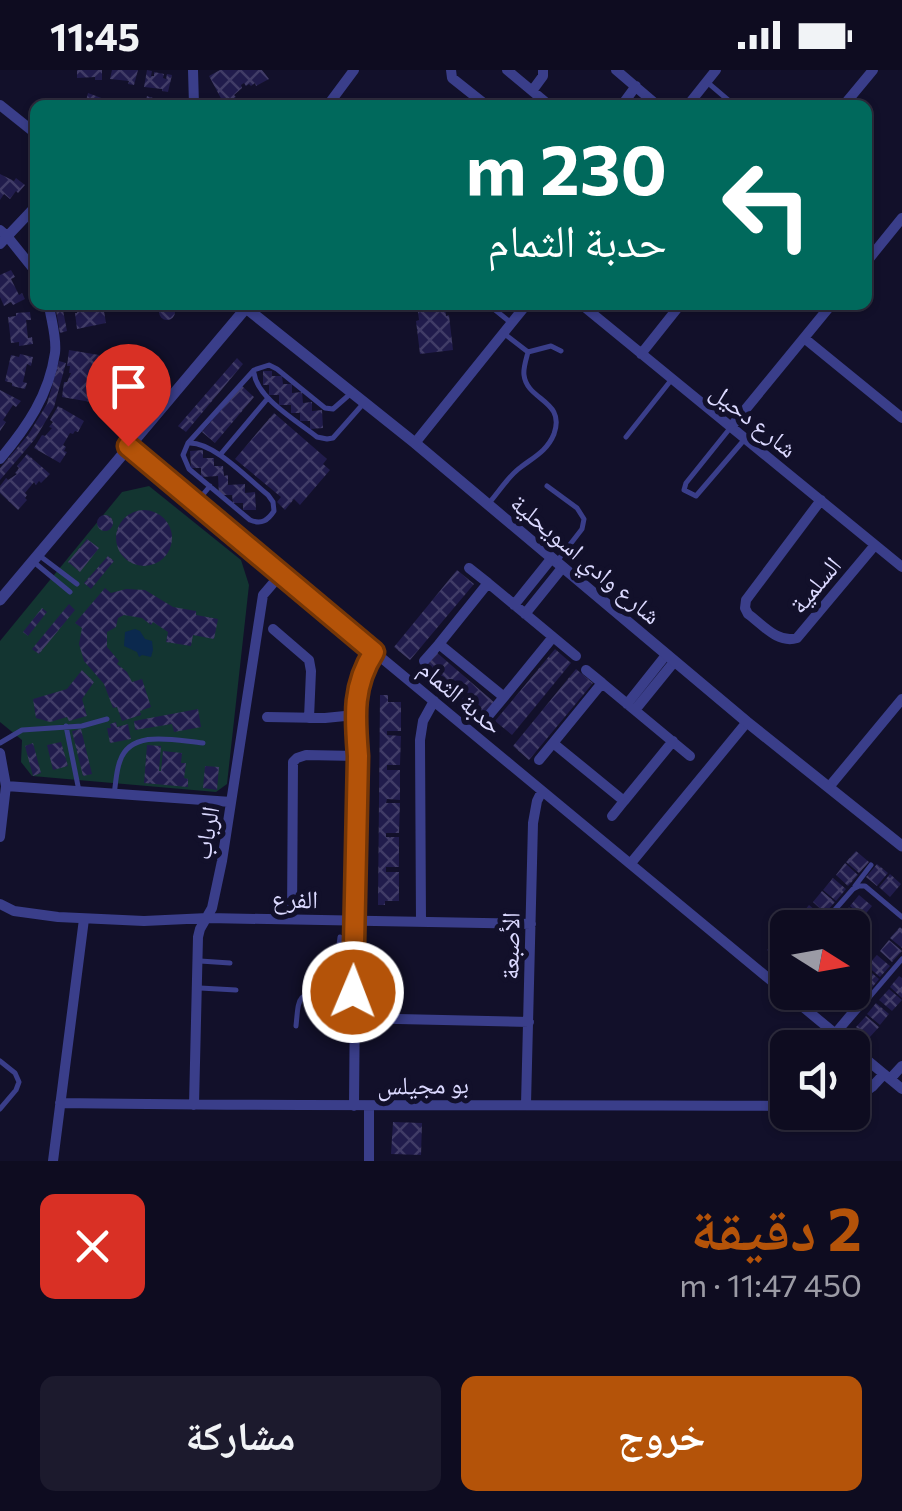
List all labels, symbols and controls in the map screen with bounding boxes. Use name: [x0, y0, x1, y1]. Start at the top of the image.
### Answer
text: 11:45: [50, 12, 140, 59]
text: 230 m: [465, 124, 667, 209]
icon: left: [702, 140, 832, 270]
text: حدبة الثمام: [487, 211, 667, 266]
pin: [86, 344, 171, 447]
icon: arrive: [101, 359, 156, 414]
street label: شارع دحيل: [704, 375, 804, 465]
street label: شارع وادي اسويحلية: [502, 487, 668, 634]
street label: السلمية: [782, 550, 847, 619]
street label: حدبة الثمام: [412, 653, 510, 742]
street label: الرباب: [186, 804, 225, 862]
street label: الفرع: [272, 883, 318, 915]
north arrow: [770, 910, 870, 1010]
map controls: [770, 910, 870, 1130]
street label: الأصبعة: [493, 912, 525, 980]
position arrow: [301, 940, 405, 1044]
button: sound: [770, 1030, 870, 1130]
street label: بو مجيلس: [377, 1068, 469, 1102]
text: 2 دقيقة: [690, 1190, 862, 1263]
button: close: [40, 1194, 145, 1299]
text: 450 m · 11:47: [679, 1264, 862, 1304]
button: مشاركة: [40, 1376, 441, 1491]
button: خروج: [461, 1376, 862, 1491]

